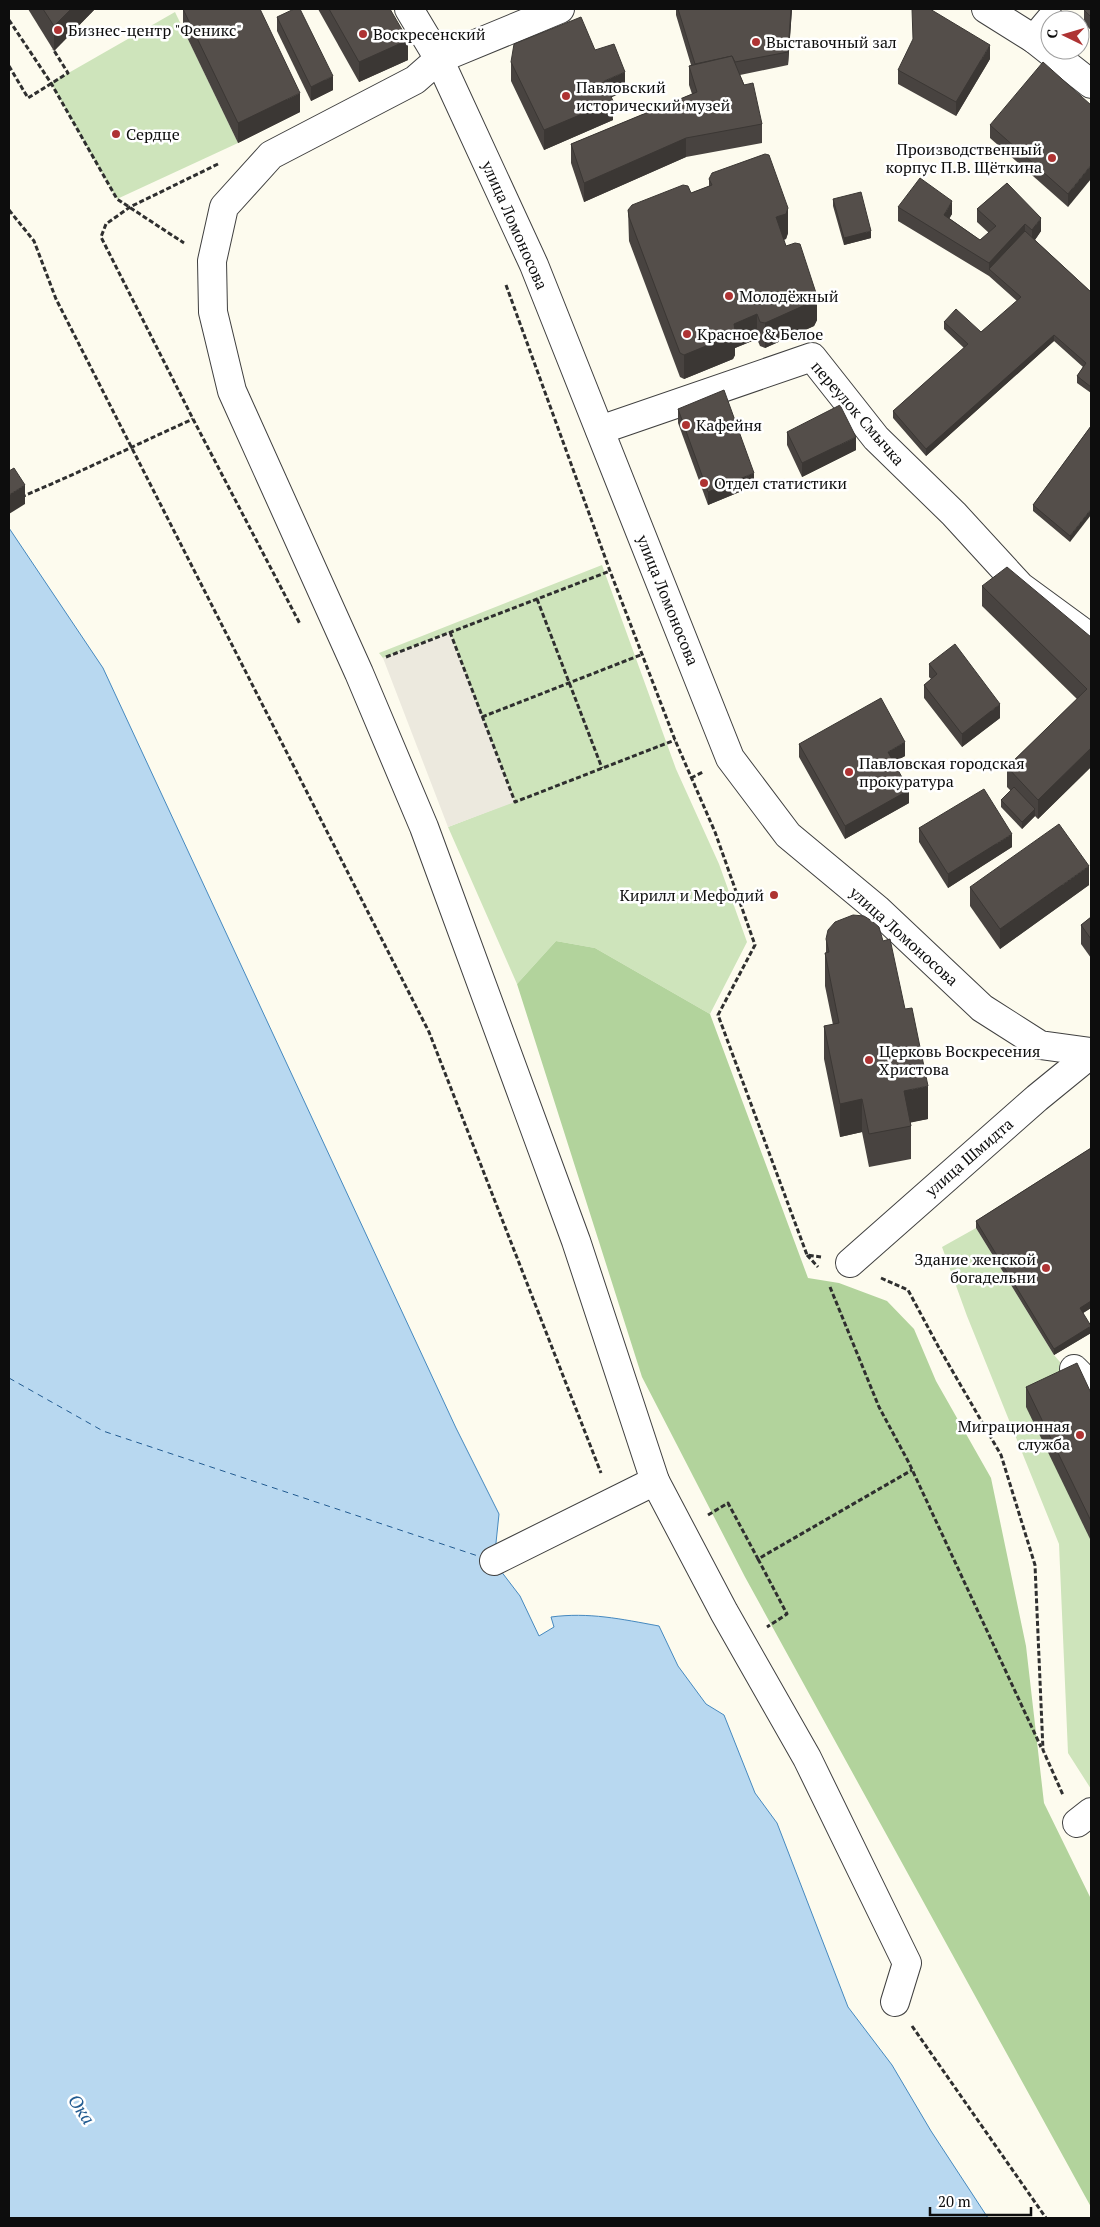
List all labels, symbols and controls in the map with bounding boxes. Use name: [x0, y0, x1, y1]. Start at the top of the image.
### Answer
north arrow: [1040, 10, 1090, 60]
place label: Бизнес-центр "Феникс": [68, 19, 242, 41]
place label: Воскресенский: [373, 23, 486, 45]
marker: Бизнес-центр "Феникс": [52, 24, 64, 36]
marker: Воскресенский: [357, 28, 369, 40]
text: С: [1042, 28, 1061, 39]
place label: Выставочный зал: [766, 31, 897, 53]
marker: Выставочный зал: [750, 36, 762, 48]
place label: Павловский исторический музей: [576, 76, 731, 116]
marker: Павловский исторический музей: [560, 90, 572, 102]
place label: Сердце: [126, 123, 180, 145]
marker: Сердце: [110, 128, 122, 140]
place label: Производственный корпус П.В. Щёткина: [885, 138, 1042, 178]
marker: Производственный корпус П.В. Щёткина: [1046, 152, 1058, 164]
street label: улица Ломоносова: [476, 156, 553, 293]
place label: Молодёжный: [739, 285, 839, 307]
marker: Молодёжный: [723, 290, 735, 302]
place label: Красное & Белое: [697, 323, 823, 345]
marker: Красное & Белое: [681, 328, 693, 340]
street label: переулок Смычка: [806, 356, 910, 470]
place label: Кафейня: [696, 414, 762, 436]
marker: Кафейня: [680, 419, 692, 431]
place label: Отдел статистики: [714, 472, 847, 494]
marker: Отдел статистики: [698, 477, 710, 489]
street label: улица Ломоносова: [631, 530, 704, 669]
place label: Павловская городская прокуратура: [859, 752, 1025, 792]
marker: Павловская городская прокуратура: [843, 766, 855, 778]
street label: улица Ломоносова: [844, 881, 963, 991]
place label: Кирилл и Мефодий: [619, 884, 764, 906]
marker: Кирилл и Мефодий: [768, 889, 780, 901]
place label: Церковь Воскресения Христова: [879, 1040, 1041, 1080]
marker: Церковь Воскресения Христова: [863, 1054, 875, 1066]
street label: улица Шмидта: [920, 1113, 1018, 1202]
place label: Здание женской богадельни: [915, 1248, 1036, 1288]
marker: Здание женской богадельни: [1040, 1262, 1052, 1274]
place label: Миграционная служба: [958, 1415, 1070, 1455]
marker: Миграционная служба: [1074, 1429, 1086, 1441]
water label: Ока: [63, 2089, 101, 2129]
scale bar: [930, 2184, 1031, 2216]
text: 20 m: [938, 2191, 971, 2211]

